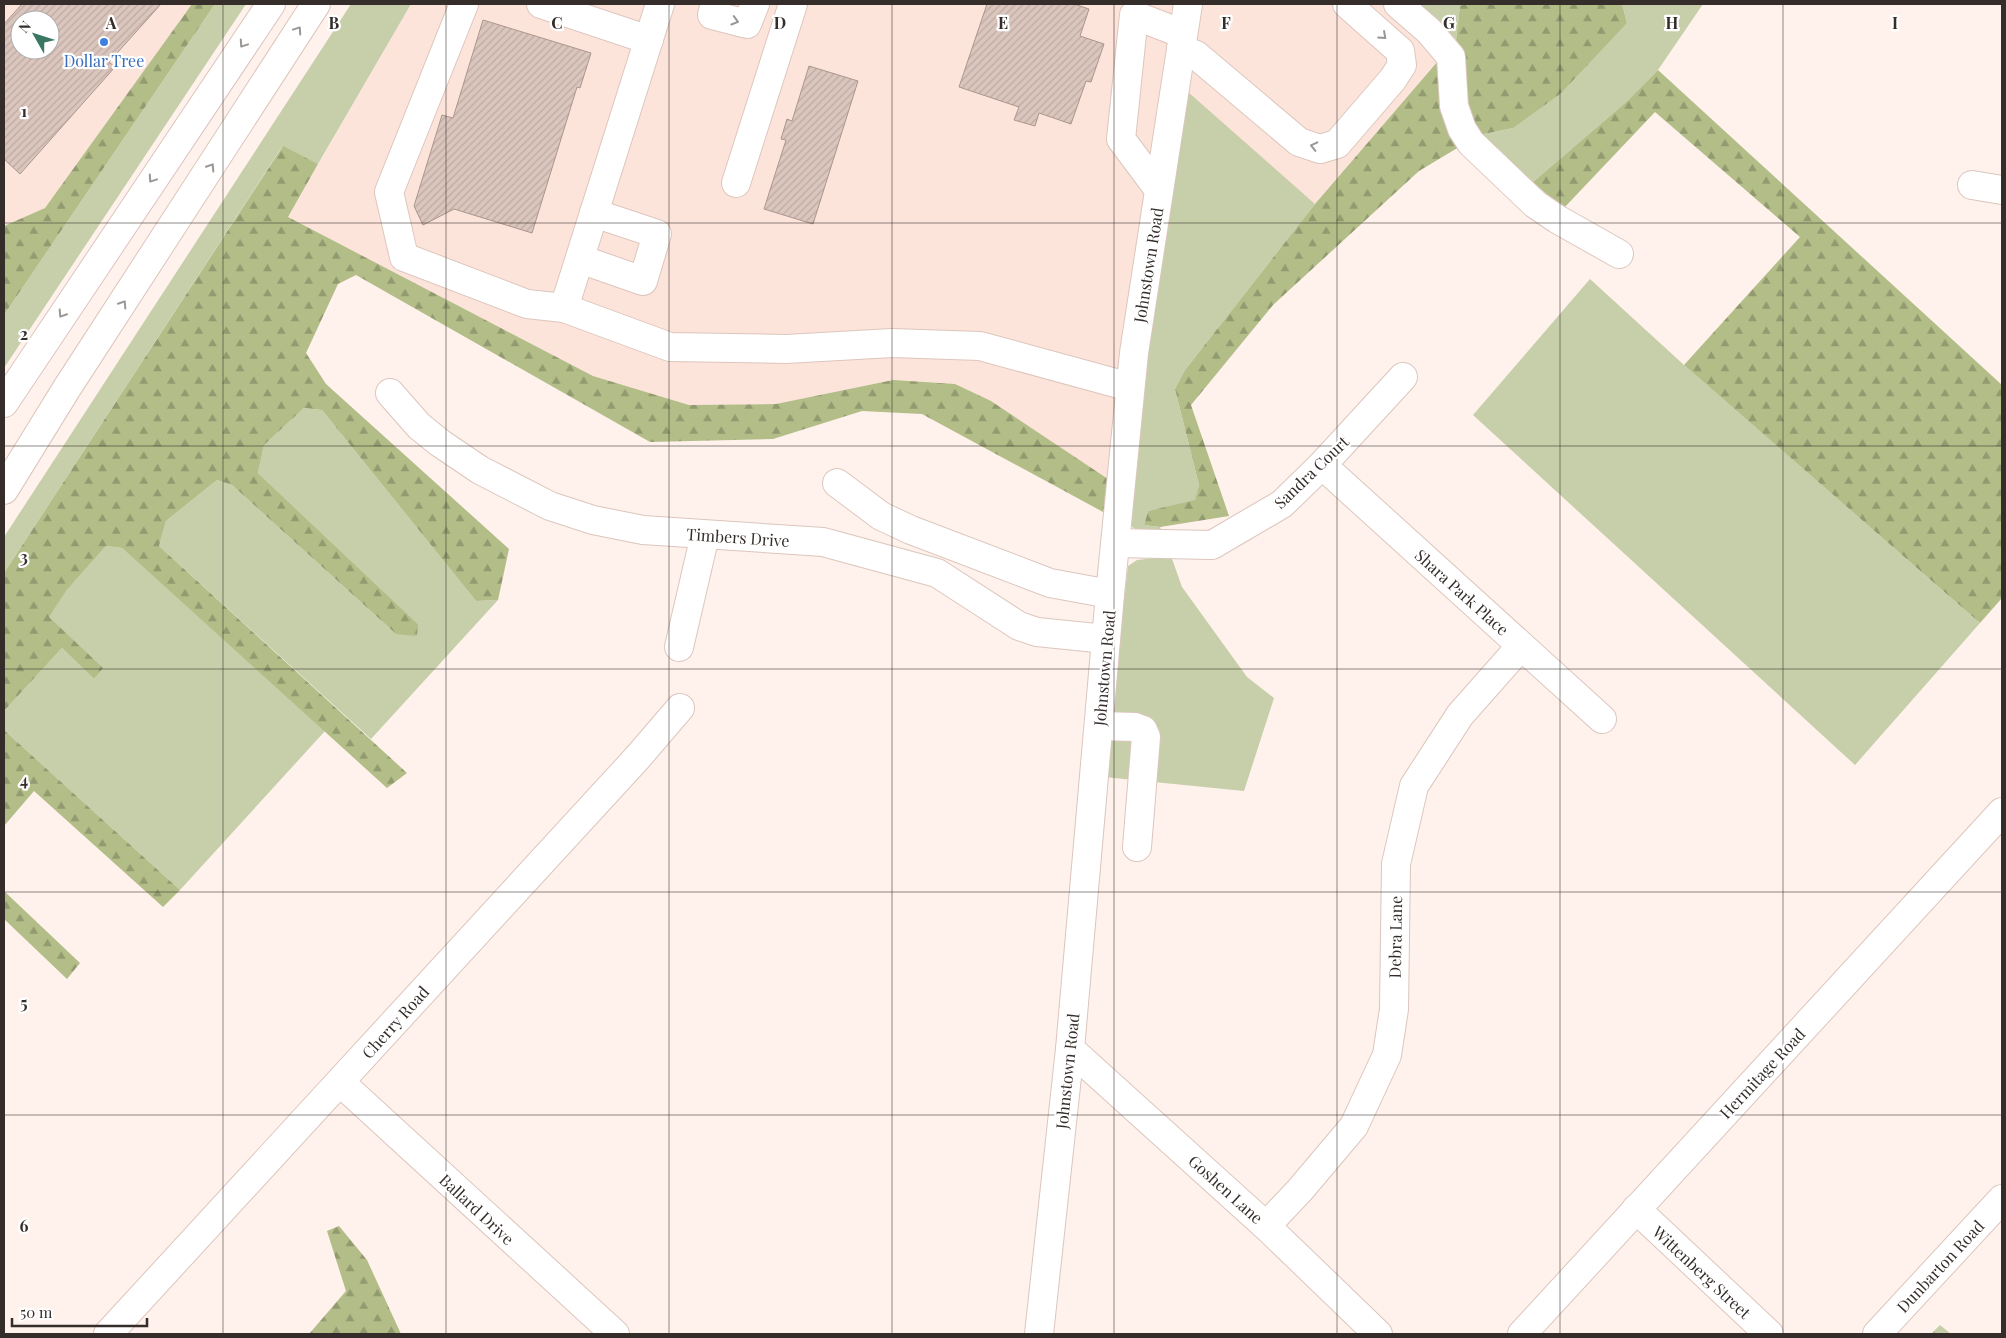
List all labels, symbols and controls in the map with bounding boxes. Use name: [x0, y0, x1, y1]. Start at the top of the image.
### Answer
north arrow: [10, 10, 60, 60]
text: A: [105, 12, 117, 33]
text: B: [329, 12, 340, 33]
text: C: [551, 12, 563, 33]
text: D: [774, 12, 786, 33]
text: E: [998, 12, 1008, 33]
text: F: [1221, 12, 1231, 33]
text: G: [1443, 12, 1455, 33]
text: H: [1666, 12, 1679, 33]
text: I: [1892, 12, 1898, 33]
one-way arrow: [730, 15, 739, 26]
text: N: [14, 17, 35, 36]
one-way arrow: [292, 26, 301, 36]
one-way arrow: [1377, 30, 1386, 39]
marker: Dollar Tree: [98, 36, 110, 48]
one-way arrow: [240, 39, 250, 48]
place label: Dollar Tree: [64, 50, 144, 71]
text: 1: [21, 100, 27, 121]
one-way arrow: [1310, 142, 1319, 152]
one-way arrow: [204, 163, 214, 172]
one-way arrow: [149, 173, 158, 183]
street label: Johnstown Road: [1128, 206, 1167, 325]
one-way arrow: [117, 300, 126, 309]
one-way arrow: [59, 308, 68, 318]
text: 2: [20, 323, 28, 344]
street label: Sandra Court: [1269, 431, 1353, 513]
street label: Timbers Drive: [686, 523, 790, 551]
street label: Shara Park Place: [1411, 544, 1513, 640]
text: 3: [20, 546, 28, 567]
street label: Johnstown Road: [1088, 609, 1120, 728]
text: 4: [20, 769, 28, 790]
street label: Debra Lane: [1384, 896, 1406, 978]
street label: Cherry Road: [357, 981, 433, 1063]
text: 5: [20, 992, 28, 1013]
street label: Johnstown Road: [1050, 1012, 1084, 1131]
street label: Hermitage Road: [1715, 1023, 1809, 1123]
street label: Goshen Lane: [1184, 1150, 1268, 1228]
street label: Ballard Drive: [435, 1169, 519, 1249]
text: 6: [20, 1215, 29, 1236]
street label: Dunbarton Road: [1892, 1215, 1988, 1317]
street label: Wittenberg Street: [1648, 1220, 1756, 1323]
scale bar: [12, 1296, 148, 1328]
text: 50 m: [20, 1302, 53, 1322]

